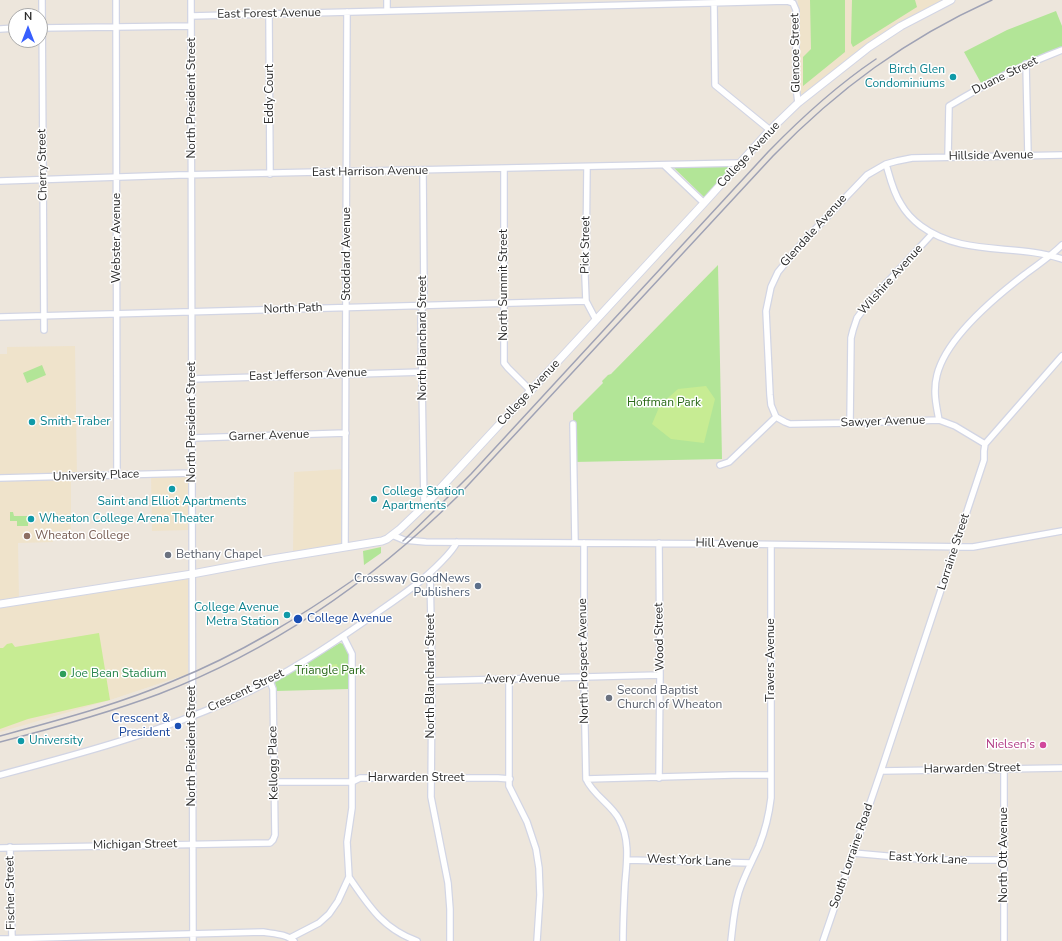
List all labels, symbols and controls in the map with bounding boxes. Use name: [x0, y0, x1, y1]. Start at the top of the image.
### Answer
street label: East Forest Avenue: [217, 6, 321, 22]
north arrow: [8, 8, 48, 48]
text: N: [24, 9, 32, 24]
street label: Glencoe Street: [788, 13, 804, 93]
street label: North President Street: [185, 37, 199, 159]
street label: Duane Street: [970, 54, 1040, 98]
place label: Birch Glen Condominiums: [865, 63, 945, 91]
street label: Eddy Court: [263, 64, 277, 124]
marker: Birch Glen Condominiums: [948, 72, 958, 82]
street label: College Avenue: [715, 119, 783, 191]
street label: Cherry Street: [35, 129, 51, 201]
street label: Hillside Avenue: [948, 148, 1034, 164]
street label: East Harrison Avenue: [312, 164, 428, 180]
street label: Glendale Avenue: [778, 192, 850, 270]
street label: Webster Avenue: [110, 193, 124, 283]
street label: Stoddard Avenue: [340, 207, 354, 301]
street label: Pick Street: [578, 216, 594, 274]
street label: North Summit Street: [497, 229, 511, 341]
street label: Wilshire Avenue: [856, 242, 926, 318]
street label: North Blanchard Street: [416, 276, 430, 400]
street label: North Path: [263, 301, 323, 317]
street label: College Avenue: [495, 357, 563, 429]
street label: North President Street: [185, 361, 199, 483]
street label: East Jefferson Avenue: [249, 366, 367, 384]
park label: Hoffman Park: [627, 396, 701, 410]
street label: Sawyer Avenue: [840, 413, 926, 431]
place label: Smith-Traber: [40, 415, 111, 429]
marker: Smith-Traber: [27, 417, 37, 427]
street label: Garner Avenue: [228, 427, 310, 445]
street label: University Place: [53, 467, 139, 485]
marker: Saint and Elliot Apartments: [167, 484, 177, 494]
place label: College Station Apartments: [382, 485, 465, 513]
marker: College Station Apartments: [369, 494, 379, 504]
place label: Saint and Elliot Apartments: [97, 495, 247, 509]
place label: Wheaton College Arena Theater: [39, 512, 214, 526]
street label: Lorraine Street: [935, 512, 973, 592]
marker: Wheaton College Arena Theater: [26, 514, 36, 524]
place label: Wheaton College: [35, 529, 130, 543]
marker: Wheaton College: [22, 531, 32, 541]
street label: Hill Avenue: [695, 536, 759, 552]
place label: Bethany Chapel: [176, 548, 262, 562]
marker: Bethany Chapel: [163, 550, 173, 560]
place label: Crossway GoodNews Publishers: [354, 572, 470, 600]
marker: Crossway GoodNews Publishers: [473, 581, 483, 591]
street label: North Prospect Avenue: [576, 598, 592, 724]
place label: College Avenue Metra Station: [194, 601, 279, 629]
street label: Wood Street: [652, 603, 668, 671]
marker: College Avenue Metra Station: [282, 610, 292, 620]
place label: College Avenue: [307, 612, 392, 626]
marker: College Avenue: [292, 613, 304, 625]
street label: North Blanchard Street: [424, 614, 438, 738]
street label: Travers Avenue: [764, 618, 778, 702]
park label: Triangle Park: [295, 664, 365, 678]
street label: Crescent Street: [205, 666, 287, 716]
place label: Joe Bean Stadium: [71, 667, 166, 681]
marker: Joe Bean Stadium: [58, 669, 68, 679]
street label: Avery Avenue: [484, 671, 560, 687]
place label: Second Baptist Church of Wheaton: [617, 684, 722, 712]
street label: North President Street: [185, 685, 199, 807]
marker: Second Baptist Church of Wheaton: [604, 693, 614, 703]
place label: Crescent & President: [111, 712, 170, 740]
marker: Crescent & President: [173, 721, 183, 731]
street label: Kellogg Place: [266, 726, 282, 800]
place label: University: [29, 734, 83, 748]
marker: University: [16, 736, 26, 746]
place label: Nielsen's: [986, 738, 1035, 752]
marker: Nielsen's: [1038, 740, 1048, 750]
street label: Harwarden Street: [924, 761, 1020, 777]
street label: Harwarden Street: [368, 771, 464, 785]
street label: South Lorraine Road: [827, 802, 877, 910]
street label: North Ott Avenue: [997, 807, 1011, 903]
street label: Michigan Street: [93, 837, 177, 853]
street label: East York Lane: [888, 850, 968, 868]
street label: West York Lane: [647, 852, 731, 870]
street label: Fischer Street: [3, 856, 19, 930]

